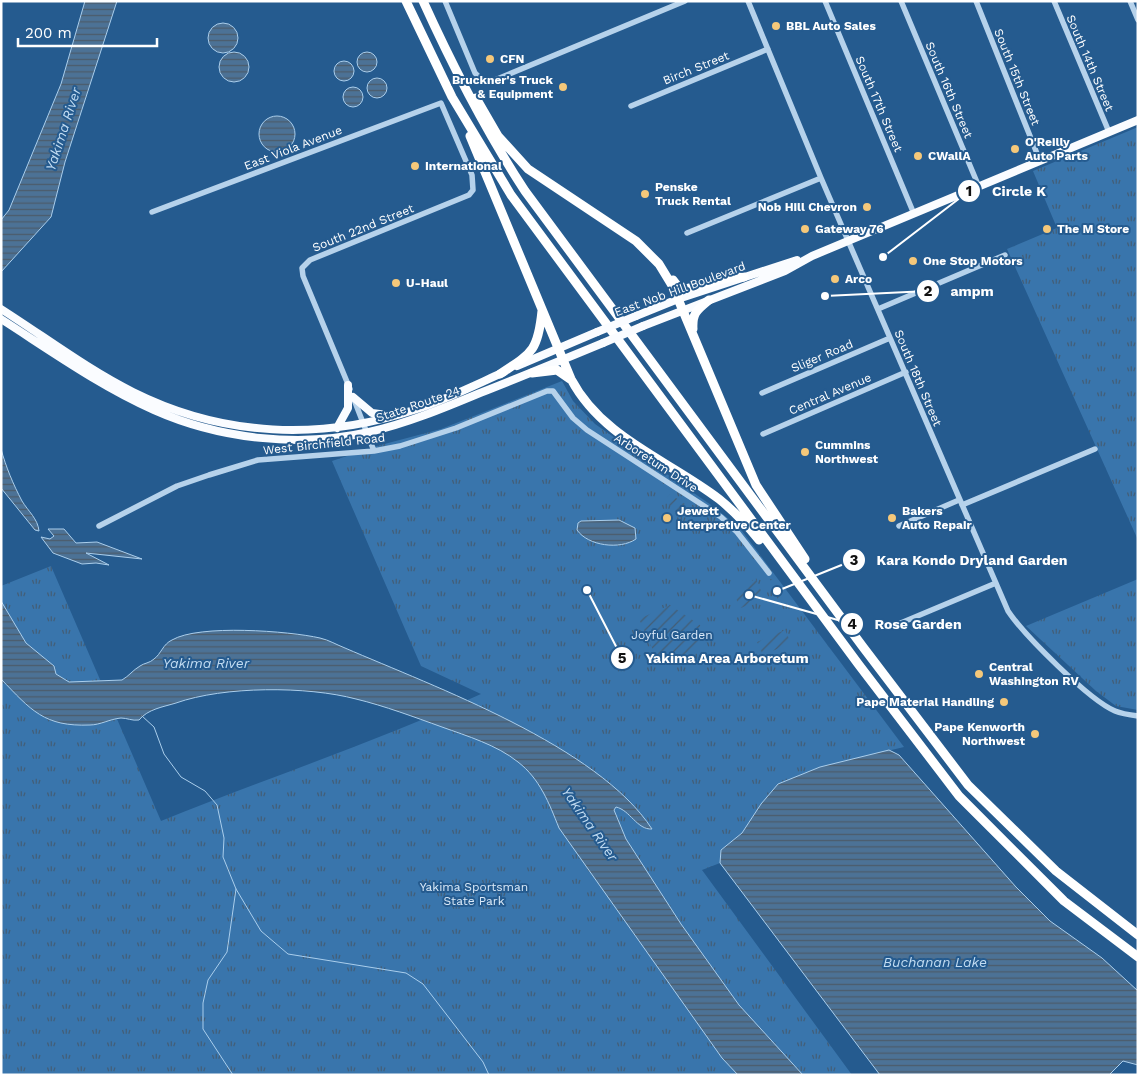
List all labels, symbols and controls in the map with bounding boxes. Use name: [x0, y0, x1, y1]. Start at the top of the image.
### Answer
street label: South 14th Street: [1063, 13, 1117, 113]
scale bar: [18, 15, 156, 47]
place label: BBL Auto Sales: [786, 19, 876, 33]
marker: BBL Auto Sales: [770, 20, 782, 32]
text: 200 m: [25, 24, 72, 42]
street label: South 15th Street: [991, 27, 1043, 127]
street label: South 16th Street: [922, 40, 976, 140]
street label: Birch Street: [661, 48, 731, 88]
place label: CFN: [500, 52, 525, 66]
marker: CFN: [484, 53, 496, 65]
street label: South 17th Street: [852, 54, 906, 154]
place label: Bruckner's Truck & Equipment: [452, 73, 554, 101]
marker: Bruckner's Truck & Equipment: [557, 81, 569, 93]
water label: Yakima River: [42, 85, 84, 173]
street label: East Viola Avenue: [242, 123, 344, 173]
place label: O'Reilly Auto Parts: [1025, 135, 1089, 163]
marker: O'Reilly Auto Parts: [1009, 143, 1021, 155]
place label: CWallA: [928, 149, 971, 163]
marker: CWallA: [912, 150, 924, 162]
place label: International: [425, 159, 502, 173]
marker: International: [409, 160, 421, 172]
callout: Circle K: [957, 177, 1055, 206]
place label: Penske Truck Rental: [655, 180, 731, 208]
text: 1: [966, 182, 972, 200]
text: Circle K: [992, 183, 1046, 199]
marker: Penske Truck Rental: [639, 188, 651, 200]
place label: Nob Hill Chevron: [758, 200, 857, 214]
street label: South 22nd Street: [310, 201, 416, 255]
marker: Nob Hill Chevron: [861, 201, 873, 213]
place label: Gateway 76: [815, 222, 884, 236]
place label: The M Store: [1057, 222, 1129, 236]
marker: Gateway 76: [799, 223, 811, 235]
marker: The M Store: [1041, 223, 1053, 235]
place label: One Stop Motors: [923, 254, 1023, 268]
marker: One Stop Motors: [907, 255, 919, 267]
street label: East Nob Hill Boulevard: [613, 259, 747, 319]
place label: Arco: [845, 272, 872, 286]
marker: Arco: [829, 273, 841, 285]
place label: U-Haul: [406, 276, 448, 290]
callout: ampm: [916, 276, 1004, 305]
marker: U-Haul: [390, 277, 402, 289]
text: 2: [924, 282, 933, 300]
text: ampm: [950, 283, 994, 299]
street label: South 18th Street: [891, 328, 945, 428]
street label: Sliger Road: [789, 337, 855, 375]
street label: Central Avenue: [787, 370, 873, 418]
street label: State Route 24: [374, 383, 462, 425]
street label: West Birchfield Road: [262, 431, 386, 457]
street label: Arboretum Drive: [612, 431, 700, 495]
place label: Cummins Northwest: [815, 438, 879, 466]
marker: Cummins Northwest: [799, 446, 811, 458]
place label: Jewett Interpretive Center: [677, 504, 791, 532]
place label: Bakers Auto Repair: [902, 504, 972, 532]
marker: Jewett Interpretive Center: [661, 512, 673, 524]
marker: Bakers Auto Repair: [886, 512, 898, 524]
callout: Kara Kondo Dryland Garden: [841, 545, 1077, 574]
text: 3: [850, 551, 859, 569]
text: Kara Kondo Dryland Garden: [877, 552, 1067, 568]
callout: Rose Garden: [839, 609, 972, 638]
text: 4: [847, 615, 857, 633]
text: Rose Garden: [874, 616, 962, 632]
park label: Joyful Garden: [631, 628, 713, 642]
callout: Yakima Area Arboretum: [610, 644, 819, 673]
text: 5: [618, 649, 627, 667]
text: Yakima Area Arboretum: [645, 650, 809, 666]
water label: Yakima River: [163, 655, 250, 671]
place label: Central Washington RV: [989, 660, 1079, 688]
marker: Central Washington RV: [973, 668, 985, 680]
place label: Pape Material Handling: [856, 695, 994, 709]
marker: Pape Material Handling: [998, 696, 1010, 708]
place label: Pape Kenworth Northwest: [934, 720, 1026, 748]
marker: Pape Kenworth Northwest: [1029, 728, 1041, 740]
water label: Yakima River: [559, 784, 622, 864]
park label: Yakima Sportsman State Park: [420, 880, 528, 908]
water label: Buchanan Lake: [883, 954, 987, 970]

